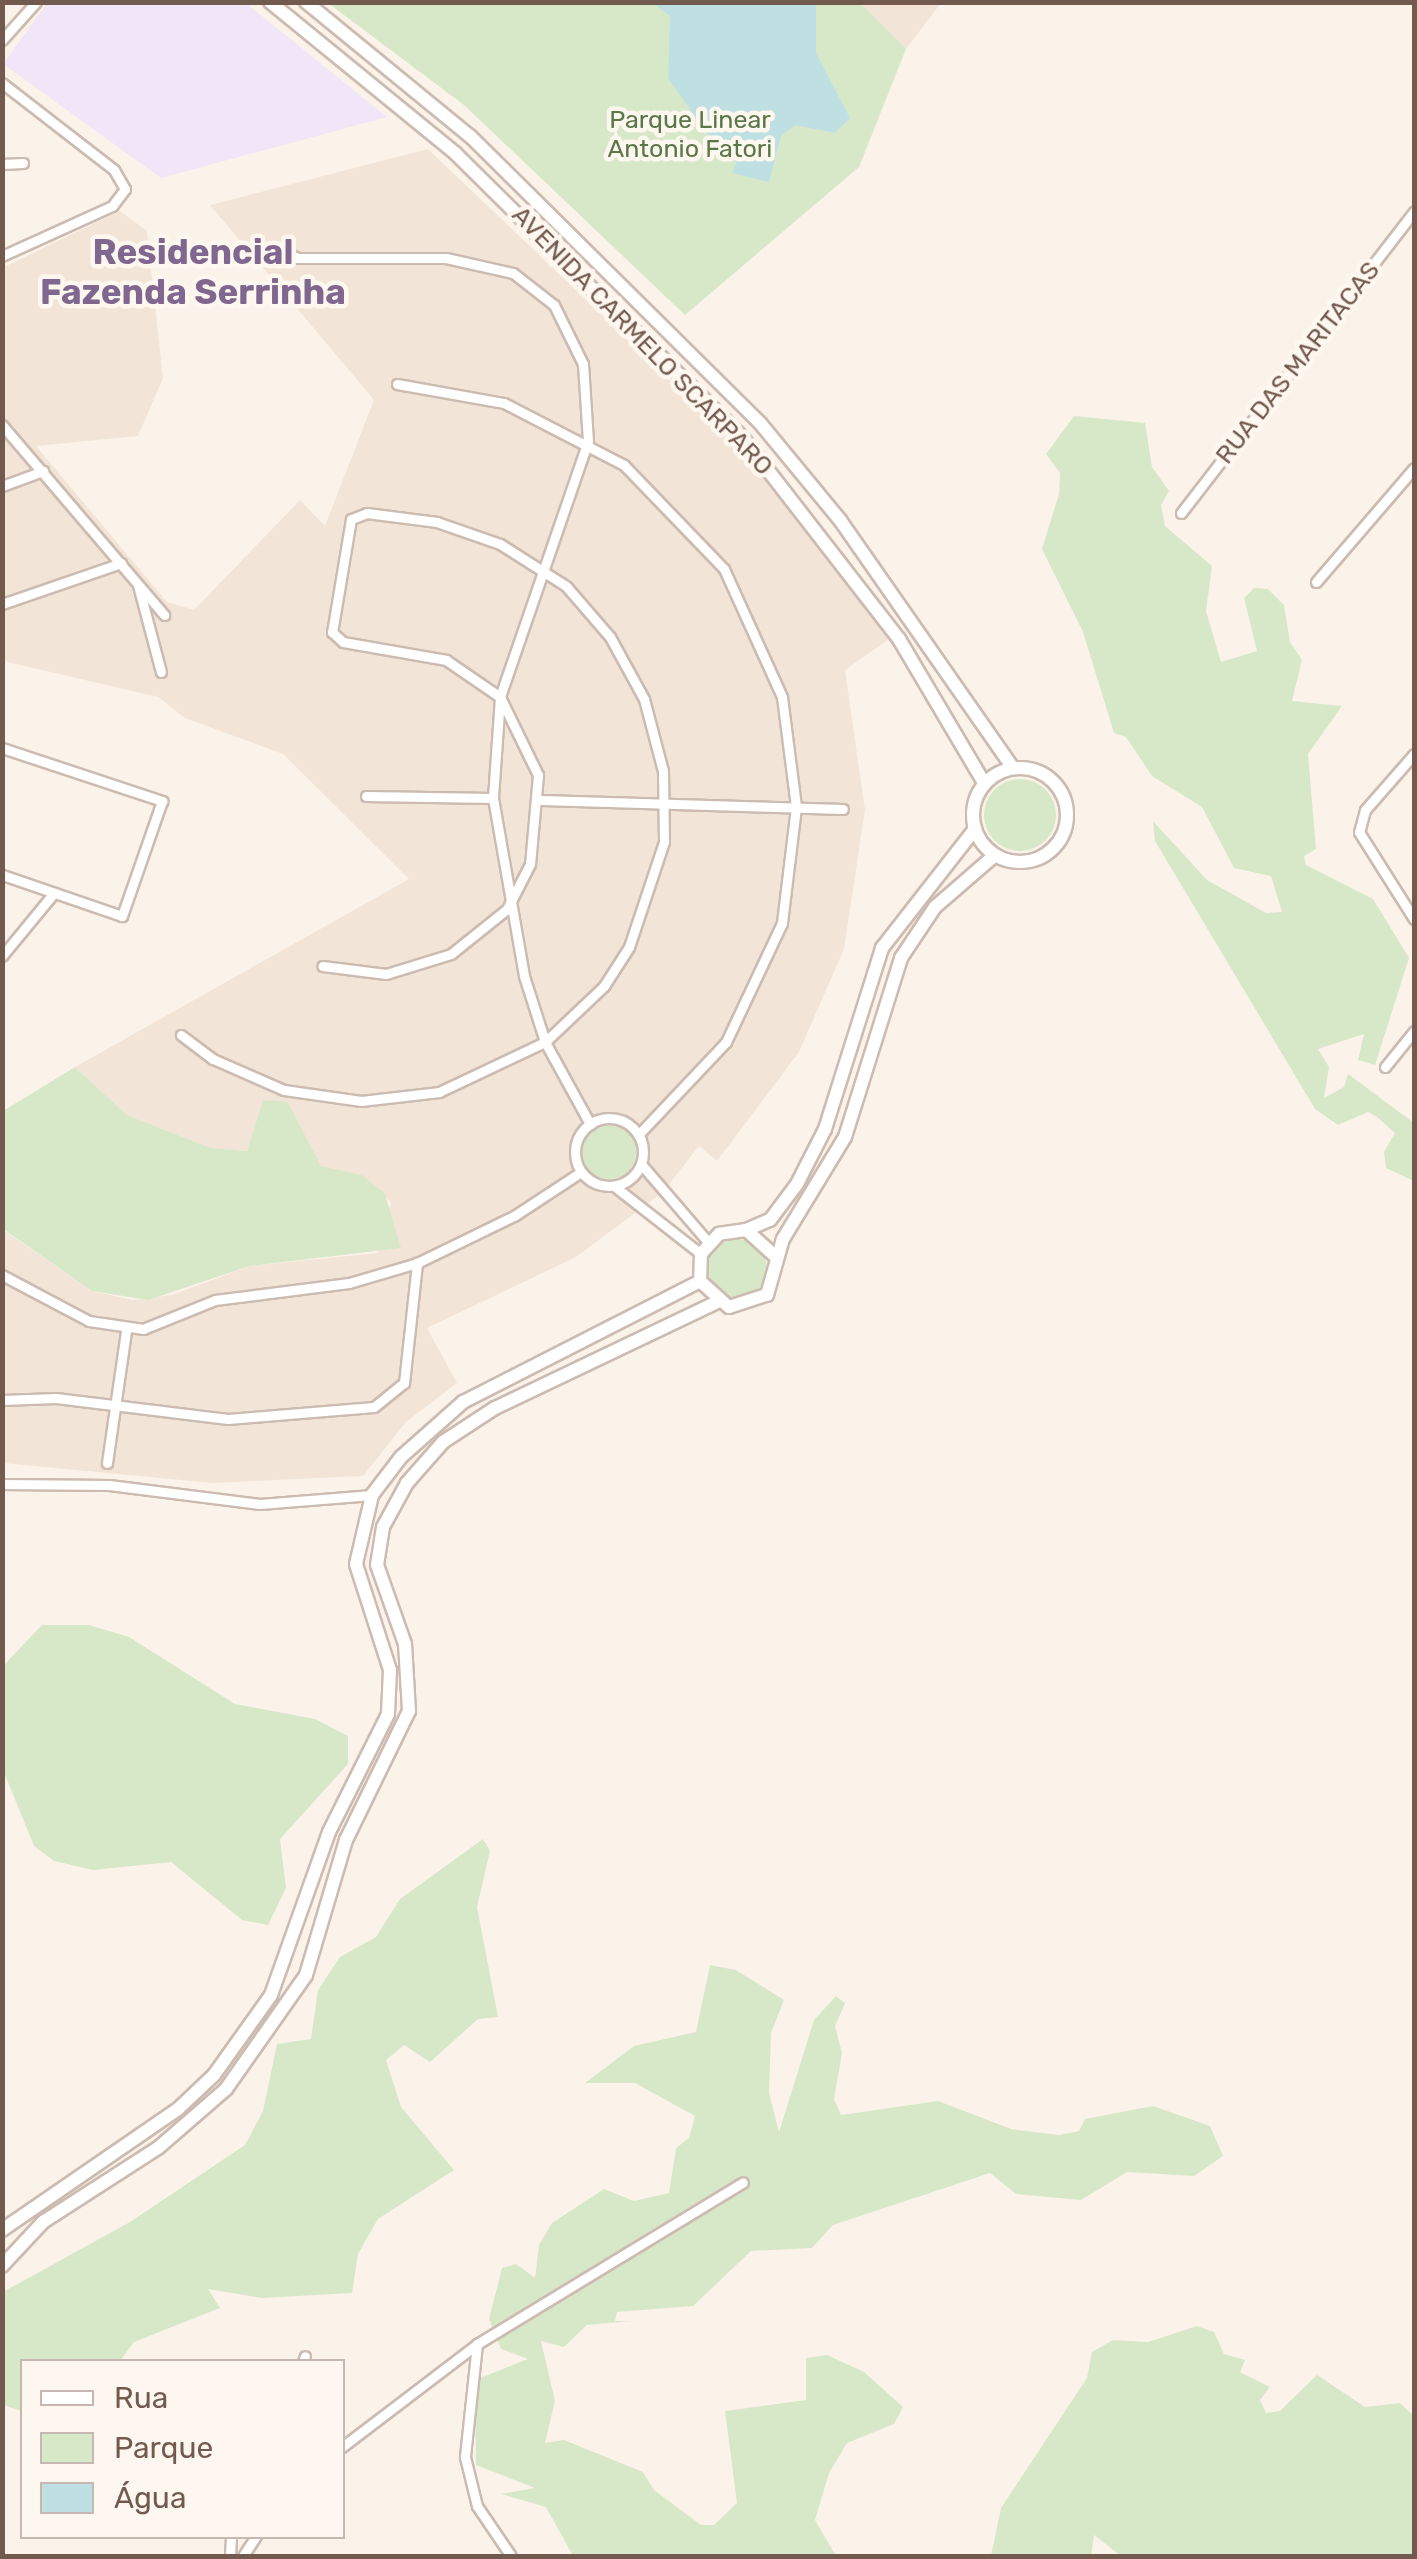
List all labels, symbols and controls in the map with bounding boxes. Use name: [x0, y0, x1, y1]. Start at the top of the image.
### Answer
park label: Parque Linear Antonio Fatori: [608, 106, 772, 165]
street label: AVENIDA CARMELO SCARPARO: [505, 200, 779, 482]
district label: Residencial Fazenda Serrinha: [40, 231, 346, 313]
street label: RUA DAS MARITACAS: [1210, 256, 1386, 470]
legend: [20, 2359, 345, 2539]
text: Rua: [114, 2380, 168, 2416]
text: Parque: [114, 2430, 213, 2466]
text: Água: [114, 2480, 186, 2516]

